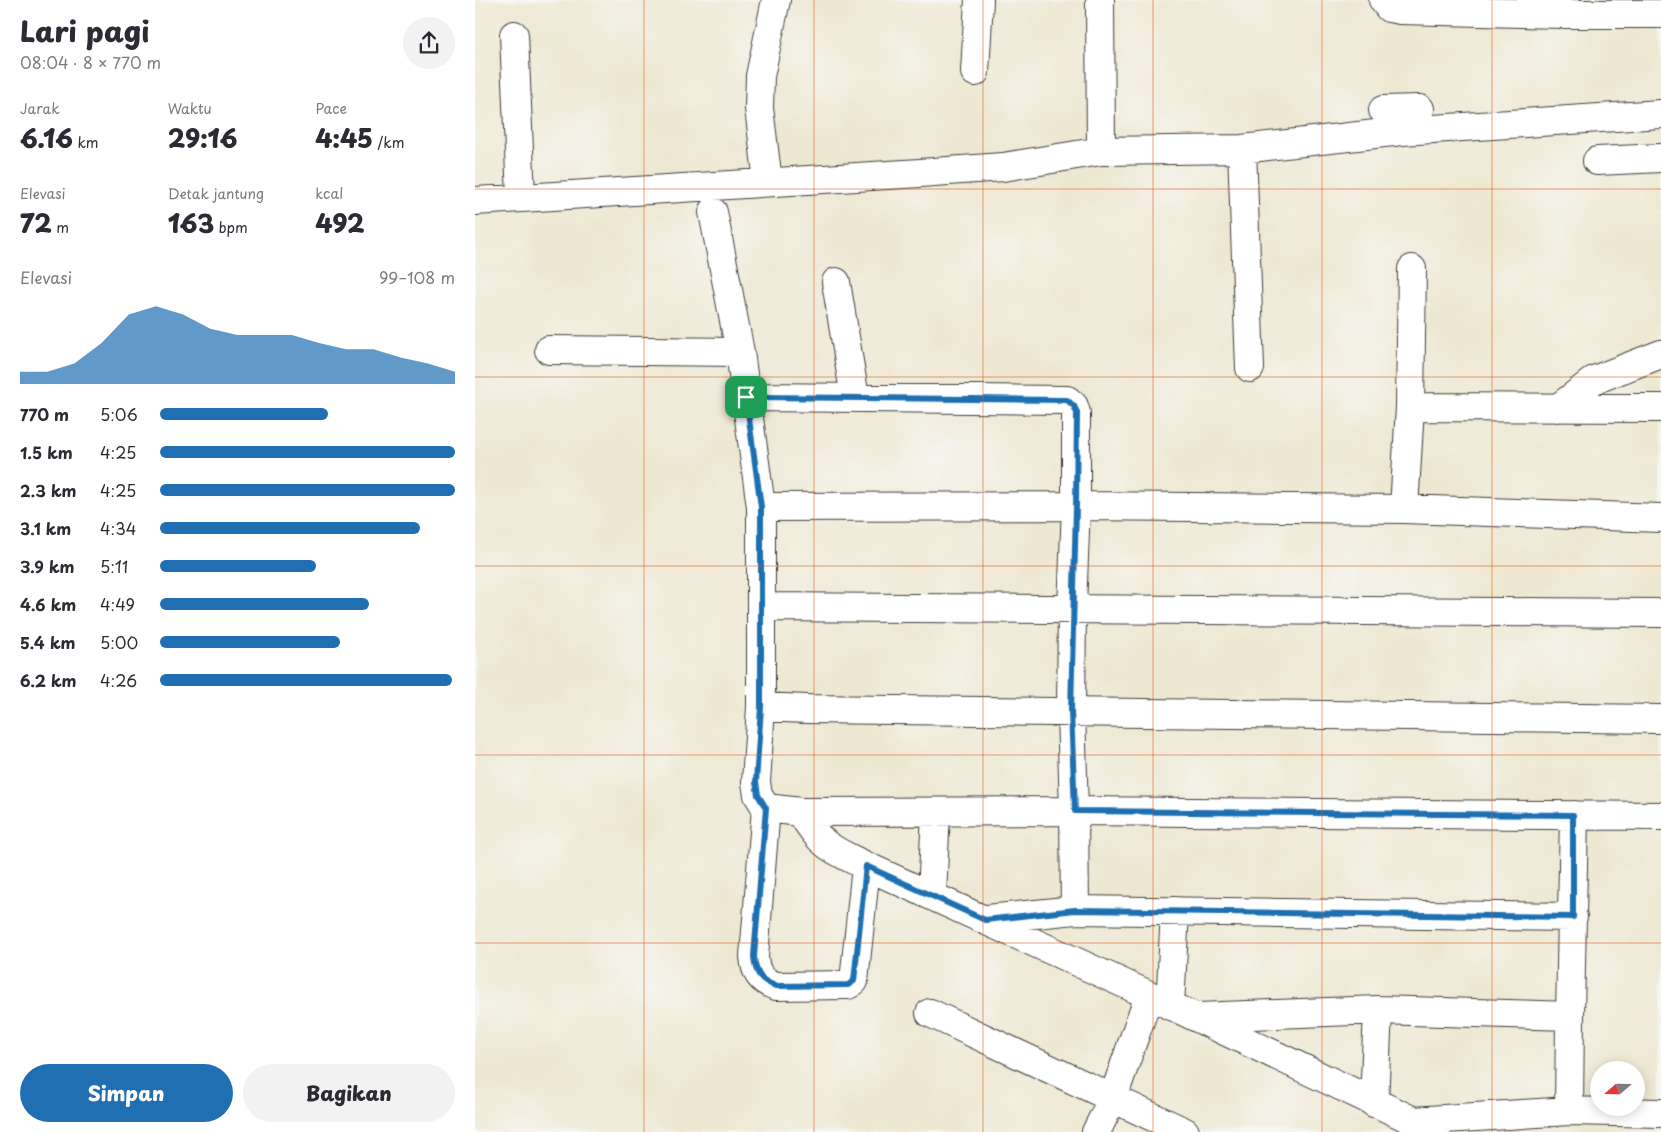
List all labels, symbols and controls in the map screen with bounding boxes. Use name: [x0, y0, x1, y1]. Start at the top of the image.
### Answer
text: Lari pagi: [20, 9, 150, 52]
button: share: [403, 17, 455, 69]
text: 08:04 · 8 × 770 m: [20, 50, 161, 74]
text: Jarak: [20, 98, 60, 119]
text: Waktu: [168, 98, 212, 119]
text: Pace: [315, 98, 347, 119]
text: 6.16: [20, 119, 73, 157]
text: 29:16: [168, 119, 237, 157]
text: 4:45: [315, 119, 373, 157]
text: km: [73, 132, 99, 153]
text: /km: [373, 132, 404, 153]
text: Elevasi: [20, 183, 66, 204]
text: Detak jantung: [168, 183, 264, 204]
text: kcal: [315, 183, 343, 204]
text: 72: [20, 204, 52, 242]
text: 163: [168, 204, 214, 242]
text: 492: [315, 204, 364, 242]
text: m: [52, 217, 69, 238]
text: bpm: [214, 217, 248, 238]
text: Elevasi: [20, 265, 72, 289]
text: 99–108 m: [379, 265, 455, 289]
pin: [725, 376, 767, 418]
icon: arrive: [732, 383, 760, 411]
text: 770 m: [20, 402, 69, 426]
text: 5:06: [100, 402, 138, 426]
text: 1.5 km: [20, 440, 73, 464]
text: 4:25: [100, 440, 136, 464]
text: 2.3 km: [20, 478, 76, 502]
text: 4:25: [100, 478, 136, 502]
text: 3.1 km: [20, 516, 71, 540]
text: 4:34: [100, 516, 136, 540]
text: 3.9 km: [20, 554, 75, 578]
text: 5:11: [100, 554, 128, 578]
text: 4.6 km: [20, 592, 76, 616]
text: 4:49: [100, 592, 135, 616]
text: 5.4 km: [20, 630, 75, 654]
text: 5:00: [100, 630, 138, 654]
text: 6.2 km: [20, 668, 76, 692]
text: 4:26: [100, 668, 137, 692]
north arrow: [1590, 1061, 1645, 1116]
map controls: [1590, 1061, 1645, 1116]
button: Simpan: [20, 1064, 233, 1122]
button: Bagikan: [243, 1064, 455, 1122]

